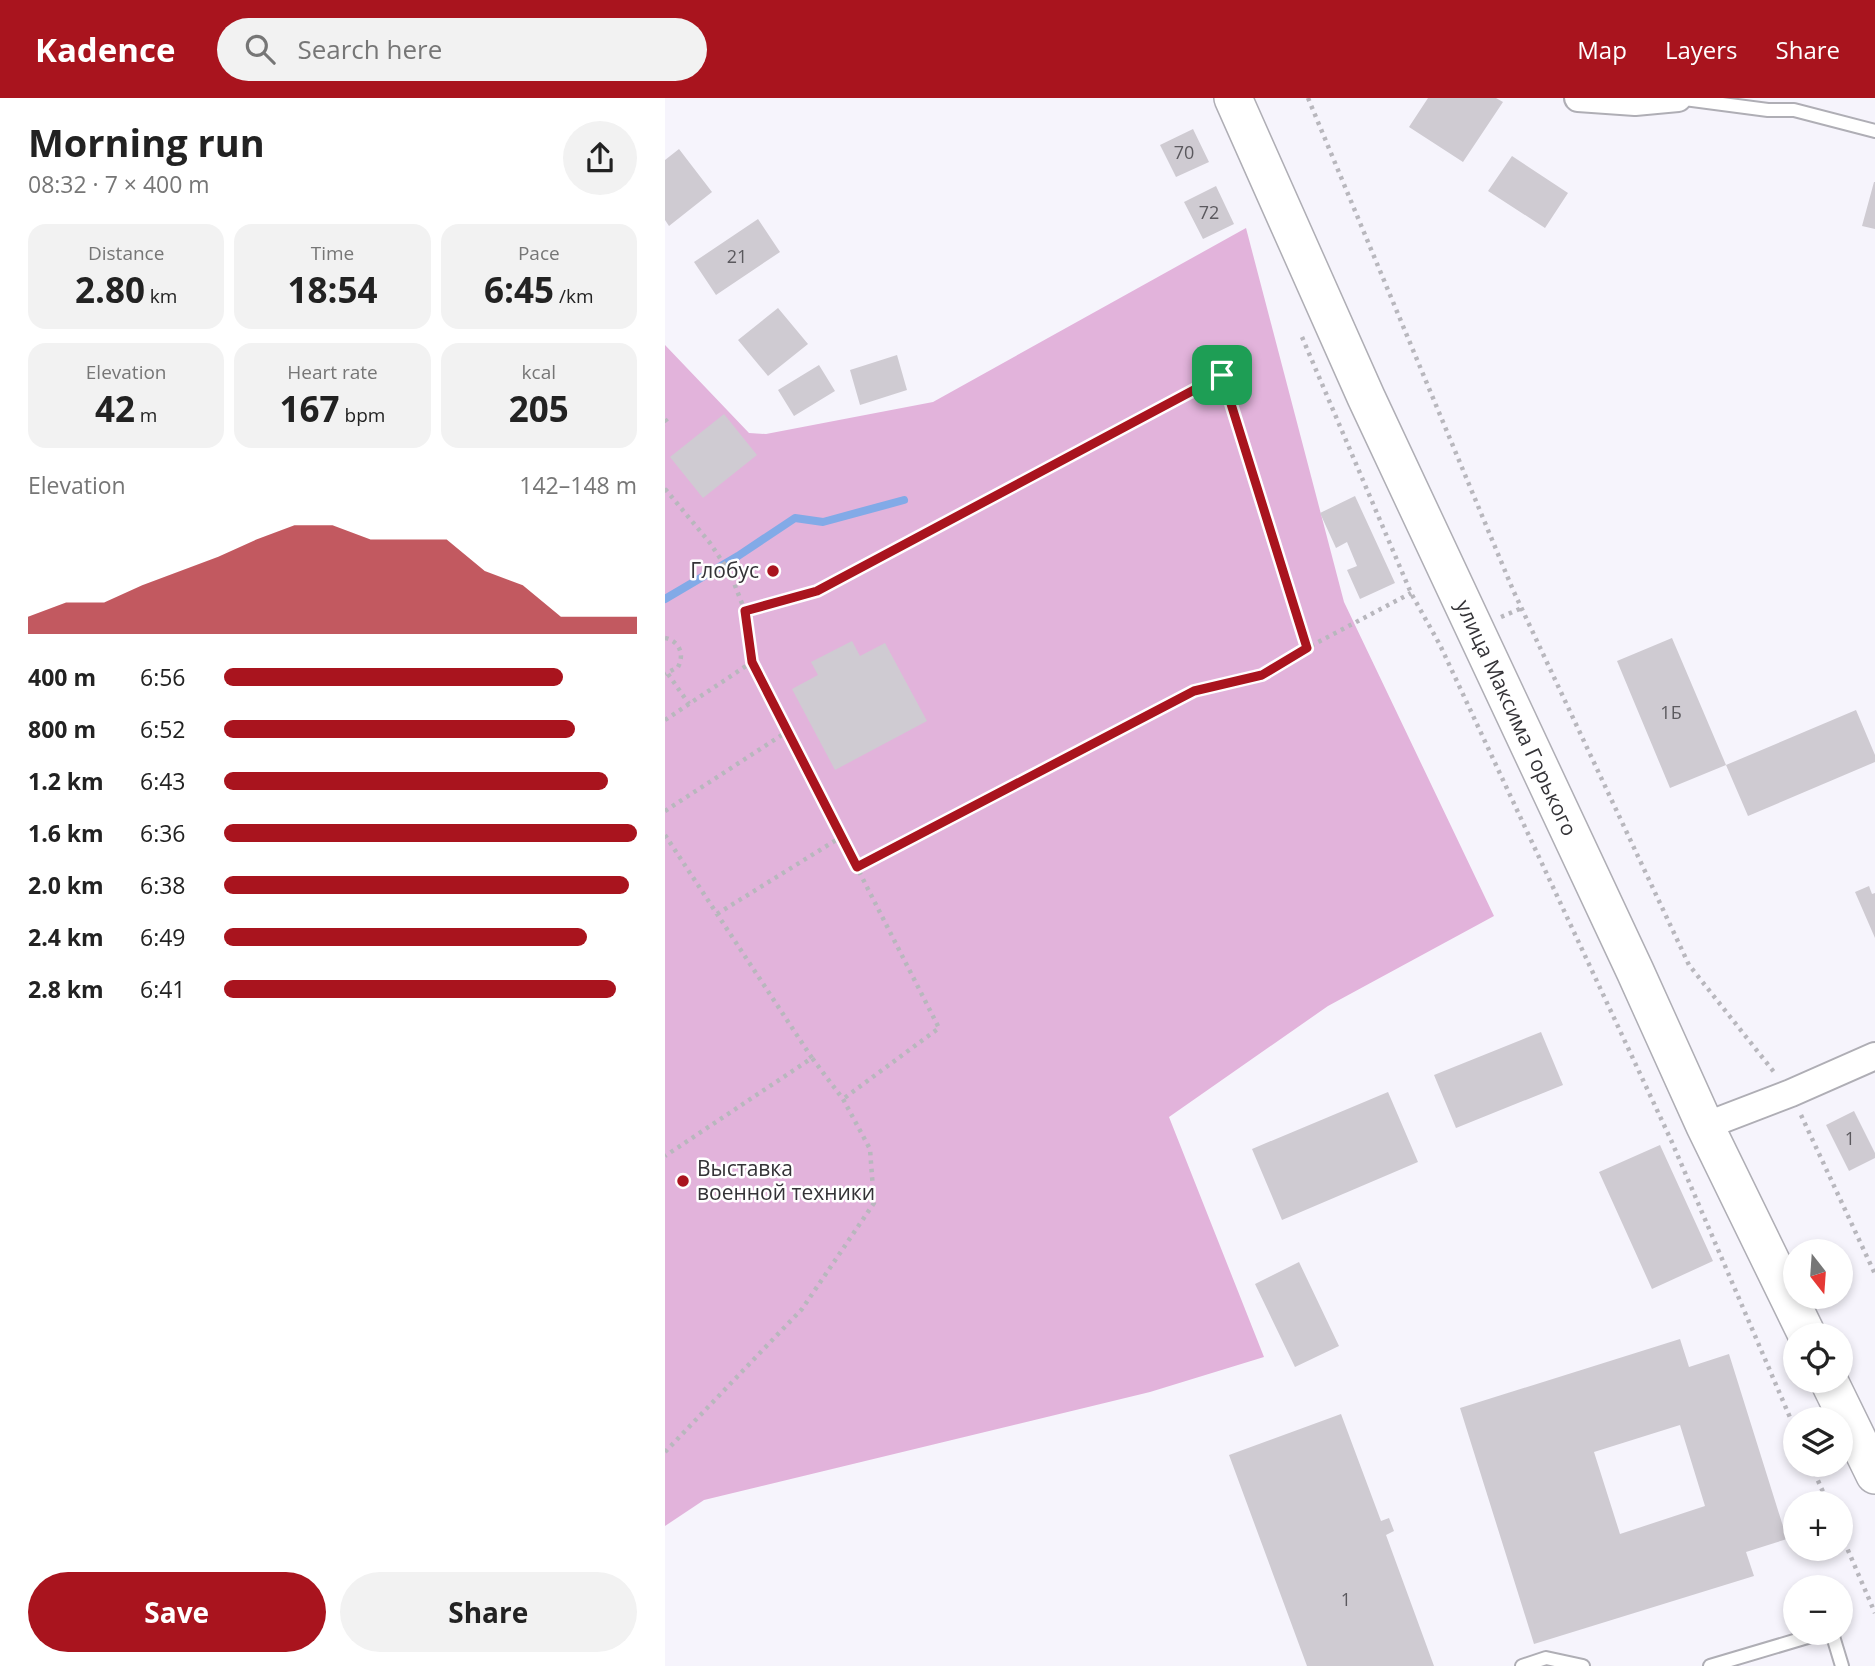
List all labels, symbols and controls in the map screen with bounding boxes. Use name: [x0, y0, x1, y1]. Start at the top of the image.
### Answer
search box: [217, 18, 707, 81]
text: Kadence: [35, 27, 175, 72]
icon: search: [241, 30, 279, 68]
text: Search here: [297, 31, 442, 67]
text: Map: [1577, 33, 1627, 66]
text: Layers: [1665, 33, 1738, 66]
text: Share: [1776, 33, 1840, 66]
text: Morning run: [28, 116, 265, 168]
button: share: [563, 121, 637, 195]
house number: 70: [1174, 140, 1194, 164]
text: 08:32 · 7 × 400 m: [28, 168, 210, 200]
house number: 72: [1199, 200, 1219, 224]
text: Distance: [88, 240, 164, 266]
text: Time: [311, 240, 354, 266]
text: Pace: [518, 240, 560, 266]
house number: 21: [727, 244, 747, 268]
text: 2.80: [75, 266, 145, 313]
text: 18:54: [287, 266, 378, 313]
text: 6:45: [484, 266, 554, 313]
text: km: [145, 283, 177, 309]
text: /km: [554, 283, 594, 309]
pin: [1192, 345, 1252, 405]
icon: arrive: [1203, 356, 1241, 394]
text: Elevation: [86, 359, 167, 385]
text: Heart rate: [287, 359, 378, 385]
text: kcal: [522, 359, 556, 385]
text: 42: [95, 385, 135, 432]
text: 167: [280, 385, 340, 432]
text: 205: [509, 385, 569, 432]
text: m: [135, 402, 157, 428]
text: bpm: [340, 402, 385, 428]
text: Elevation: [28, 469, 126, 501]
text: 142–148 m: [519, 469, 637, 501]
place label: Глобус: [690, 556, 759, 584]
marker: Глобус: [765, 563, 781, 579]
street label: улица Максима Горького: [1450, 595, 1584, 840]
text: 400 m: [28, 661, 96, 693]
text: 6:56: [140, 661, 186, 693]
house number: 1Б: [1660, 700, 1682, 724]
text: 800 m: [28, 713, 96, 745]
text: 6:52: [140, 713, 186, 745]
text: 1.2 km: [28, 765, 104, 797]
text: 6:43: [140, 765, 186, 797]
text: 1.6 km: [28, 817, 104, 849]
text: 6:36: [140, 817, 186, 849]
text: 2.0 km: [28, 869, 104, 901]
text: 6:38: [140, 869, 186, 901]
text: 2.4 km: [28, 921, 104, 953]
text: 6:49: [140, 921, 186, 953]
text: 2.8 km: [28, 973, 104, 1005]
text: 6:41: [140, 973, 186, 1005]
house number: 1: [1845, 1126, 1855, 1150]
place label: Выставка военной техники: [697, 1154, 875, 1206]
marker: Выставка военной техники: [675, 1173, 691, 1189]
north arrow: [1783, 1239, 1853, 1309]
map controls: [1783, 1239, 1853, 1645]
button: locate: [1783, 1323, 1853, 1393]
button: layers: [1783, 1407, 1853, 1477]
button: +: [1783, 1491, 1853, 1561]
button: Save: [28, 1572, 326, 1652]
button: Share: [340, 1572, 637, 1652]
button: −: [1783, 1575, 1853, 1645]
house number: 1: [1341, 1587, 1351, 1611]

